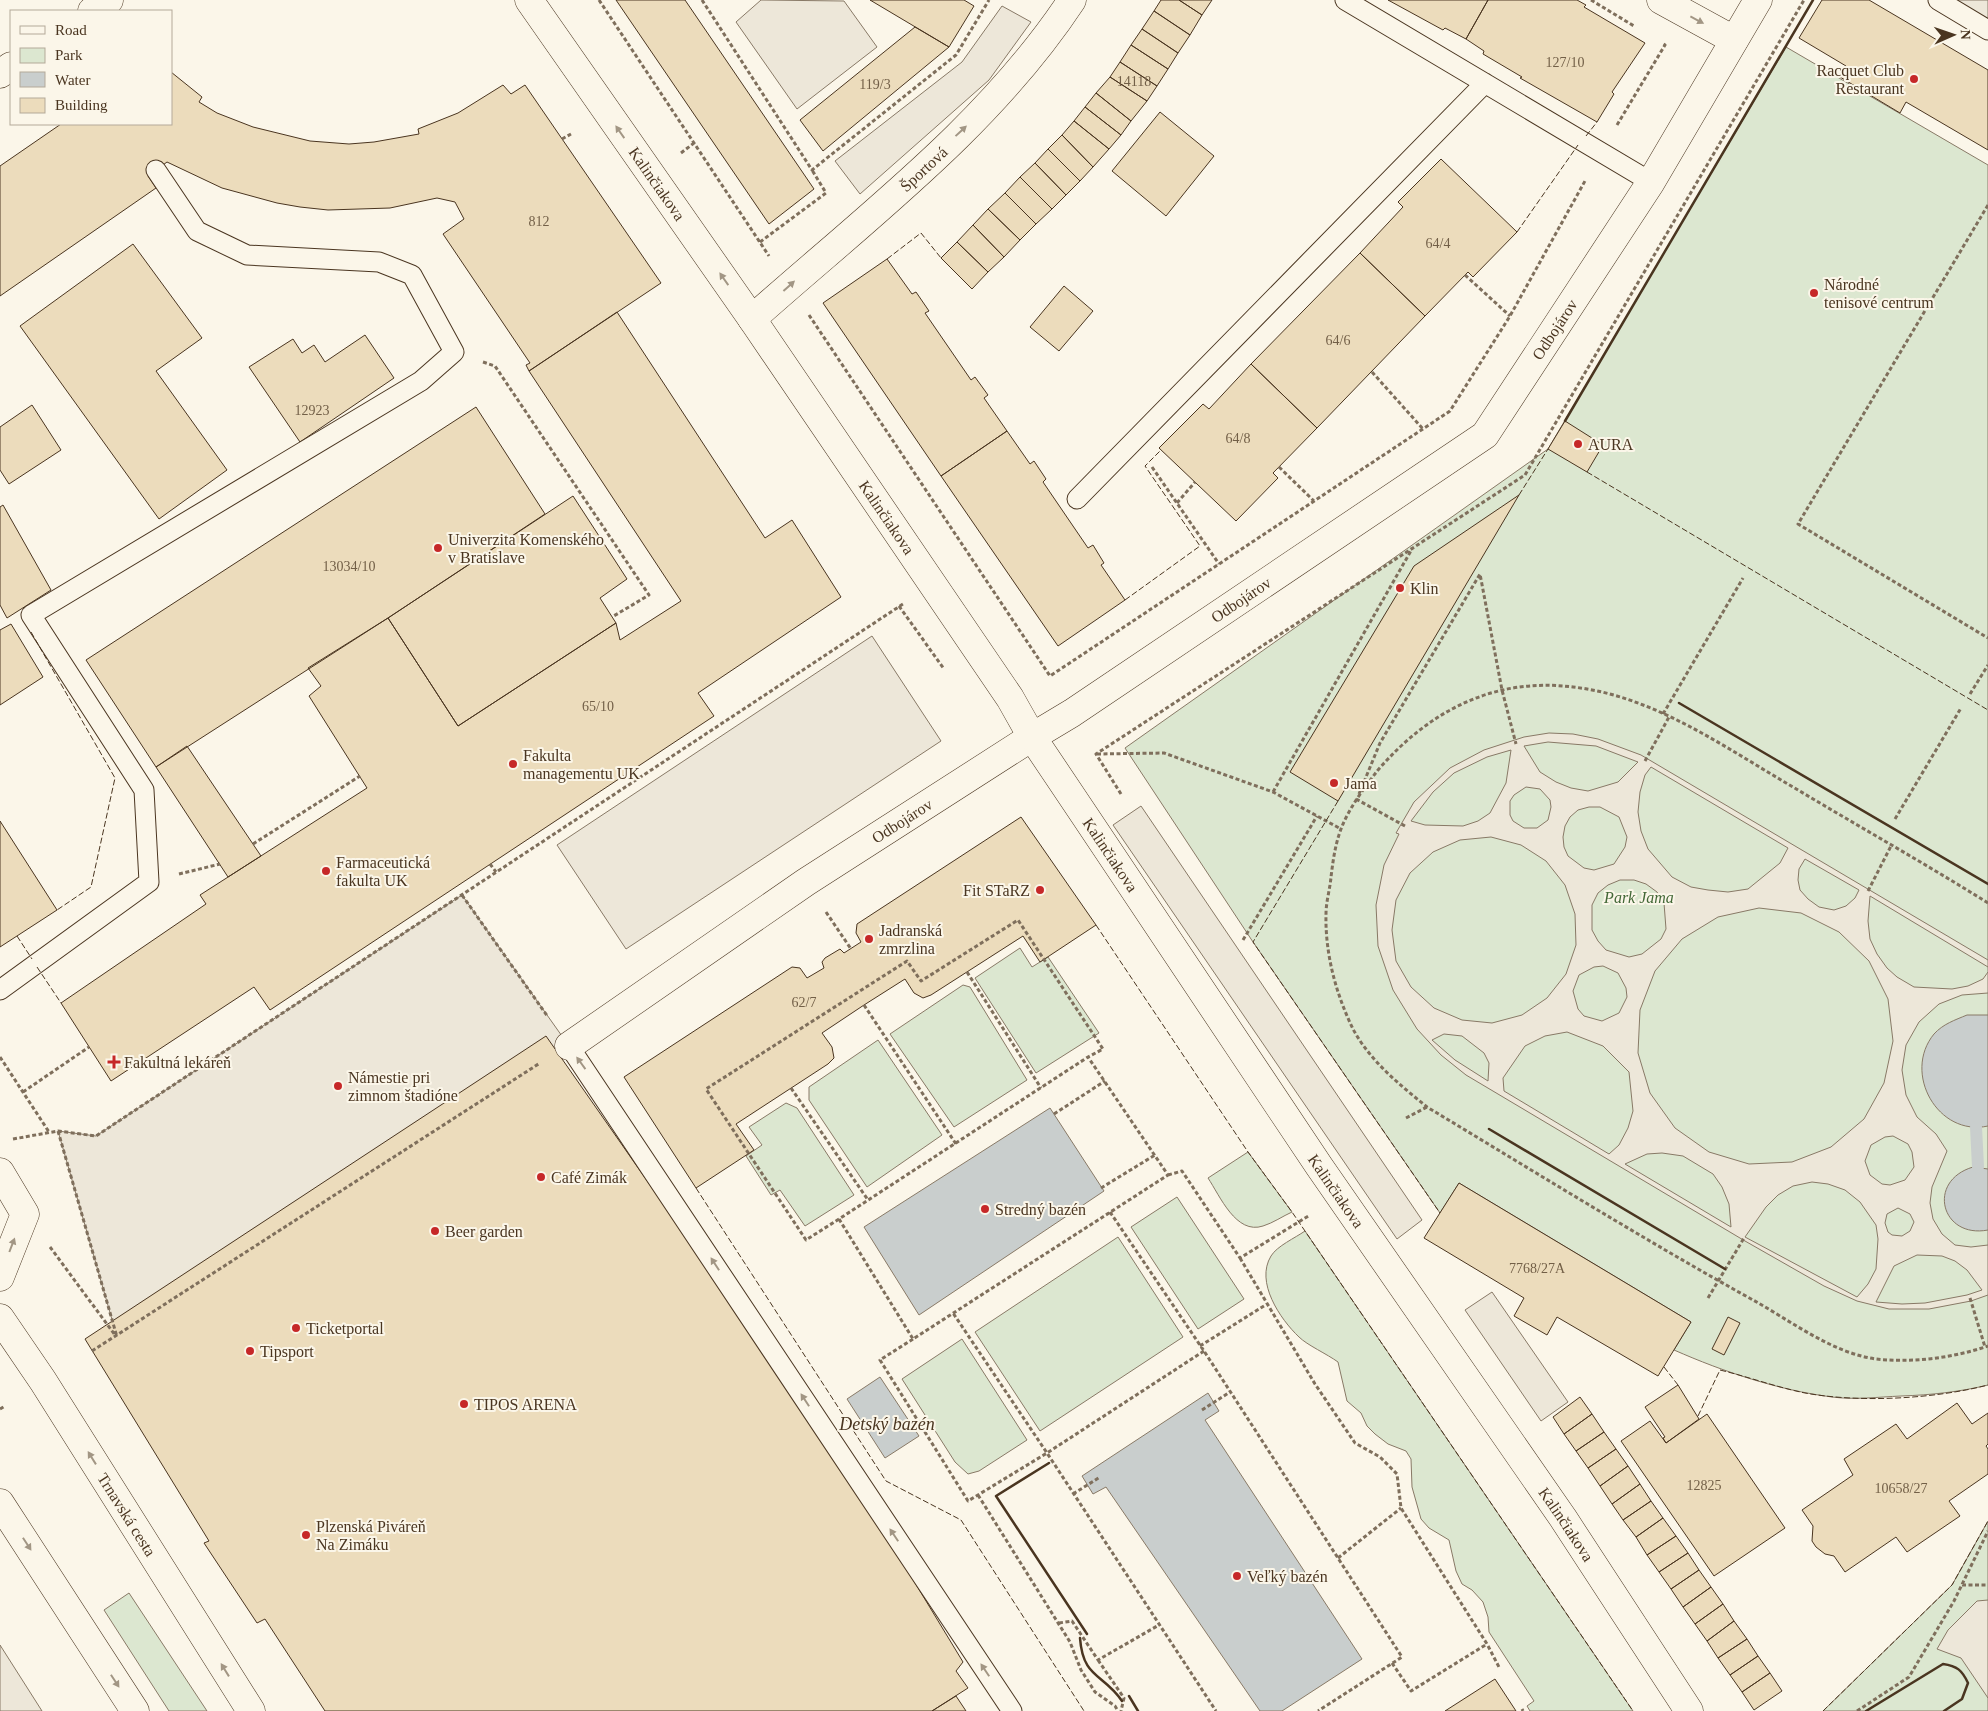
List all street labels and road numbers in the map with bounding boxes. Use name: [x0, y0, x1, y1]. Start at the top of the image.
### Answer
street label: Športová: [896, 143, 950, 194]
street label: Kalinčiakova: [626, 144, 689, 223]
street label: Odbojárov: [1529, 296, 1580, 363]
street label: Kalinčiakova: [856, 477, 918, 557]
street label: Odbojárov: [1208, 573, 1274, 626]
street label: Odbojárov: [868, 795, 935, 846]
street label: Kalinčiakova: [1080, 814, 1142, 895]
street label: Kalinčiakova: [1305, 1151, 1368, 1231]
street label: Trnavská cesta: [95, 1470, 160, 1559]
street label: Kalinčiakova: [1536, 1484, 1597, 1564]

